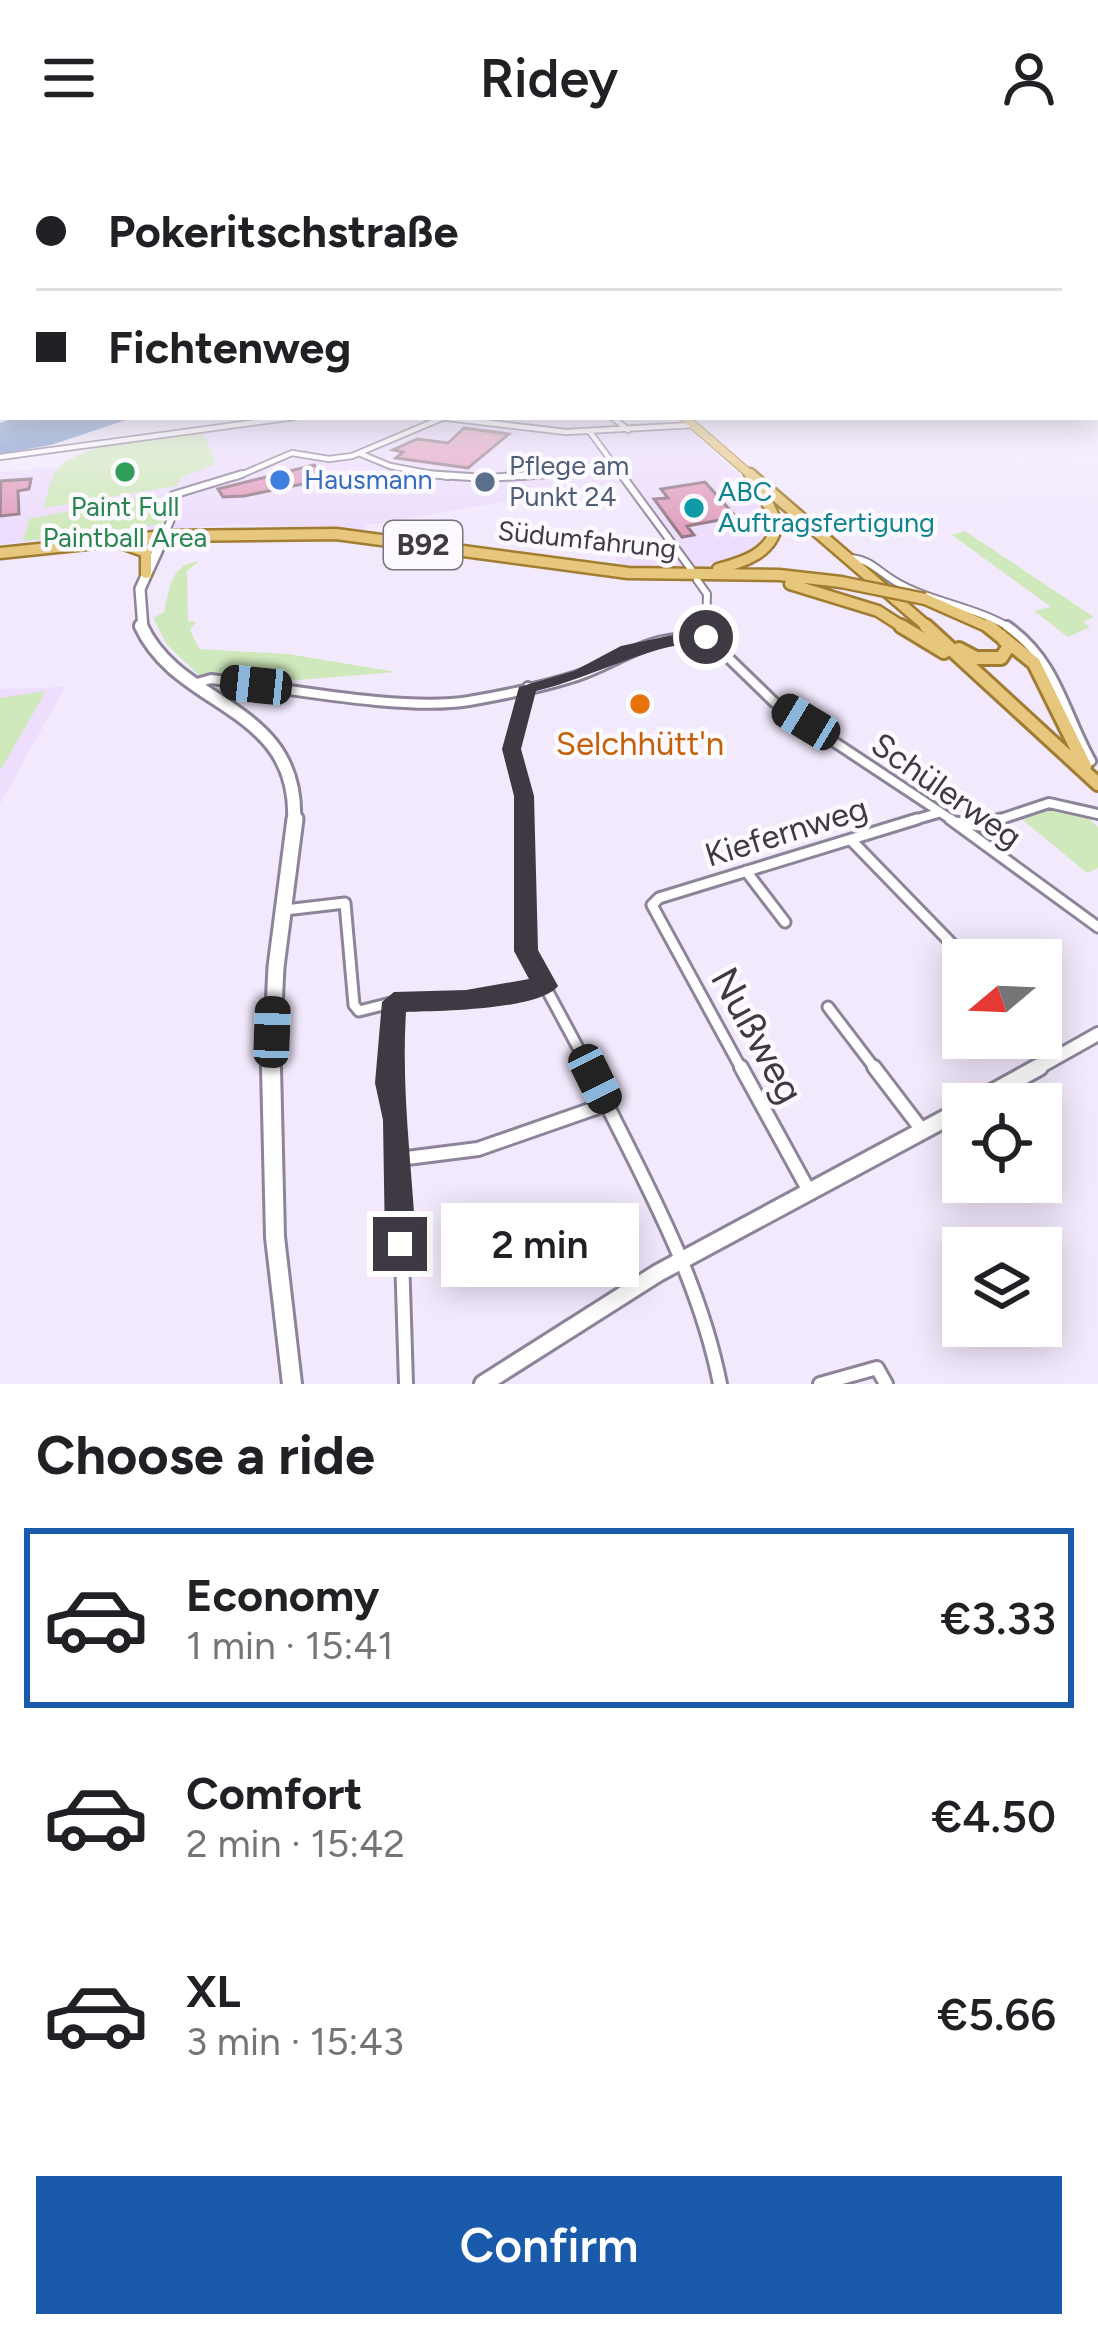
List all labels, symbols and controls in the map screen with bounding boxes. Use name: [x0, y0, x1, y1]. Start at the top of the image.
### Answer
icon: menu: [36, 45, 102, 111]
icon: person: [996, 45, 1062, 111]
text: Ridey: [480, 46, 618, 111]
text: Pokeritschstraße: [108, 204, 458, 258]
text: Fichtenweg: [108, 320, 351, 374]
place label: Pflege am Punkt 24: [509, 449, 629, 513]
marker: Paint Full Paintball Area: [112, 459, 138, 485]
place label: Hausmann: [304, 463, 433, 496]
marker: Hausmann: [267, 467, 293, 493]
marker: Pflege am Punkt 24: [472, 469, 498, 495]
place label: ABC Auftragsfertigung: [718, 475, 935, 539]
place label: Paint Full Paintball Area: [43, 490, 207, 554]
marker: ABC Auftragsfertigung: [681, 495, 707, 521]
street label: Südumfahrung: [496, 514, 678, 565]
road number: B92: [384, 521, 462, 569]
route start: [679, 610, 733, 664]
car: [218, 663, 294, 707]
car: [766, 688, 846, 756]
marker: Selchhütt'n: [627, 691, 653, 717]
place label: Selchhütt'n: [556, 724, 724, 763]
street label: Schülerweg: [864, 724, 1029, 856]
street label: Kiefernweg: [700, 788, 872, 875]
north arrow: [942, 939, 1062, 1059]
map controls: [942, 939, 1062, 1347]
street label: Nußweg: [701, 959, 814, 1111]
car: [253, 995, 291, 1069]
car: [563, 1039, 627, 1119]
button: locate: [942, 1083, 1062, 1203]
callout: 2 min: [442, 1202, 640, 1286]
route end: [373, 1217, 427, 1271]
text: 2 min: [491, 1221, 589, 1268]
button: layers: [942, 1227, 1062, 1347]
text: Choose a ride: [36, 1423, 375, 1488]
icon: car: [42, 1564, 150, 1672]
text: Economy: [186, 1568, 379, 1622]
text: €3.33: [940, 1591, 1056, 1645]
text: 1 min · 15:41: [186, 1622, 394, 1669]
icon: car: [42, 1762, 150, 1870]
text: Comfort: [186, 1766, 362, 1820]
text: €4.50: [932, 1789, 1056, 1843]
text: 2 min · 15:42: [186, 1820, 405, 1867]
icon: car: [42, 1960, 150, 2068]
text: XL: [186, 1964, 241, 2018]
text: €5.66: [937, 1987, 1056, 2041]
text: 3 min · 15:43: [186, 2018, 404, 2065]
button: Confirm: [36, 2176, 1062, 2314]

